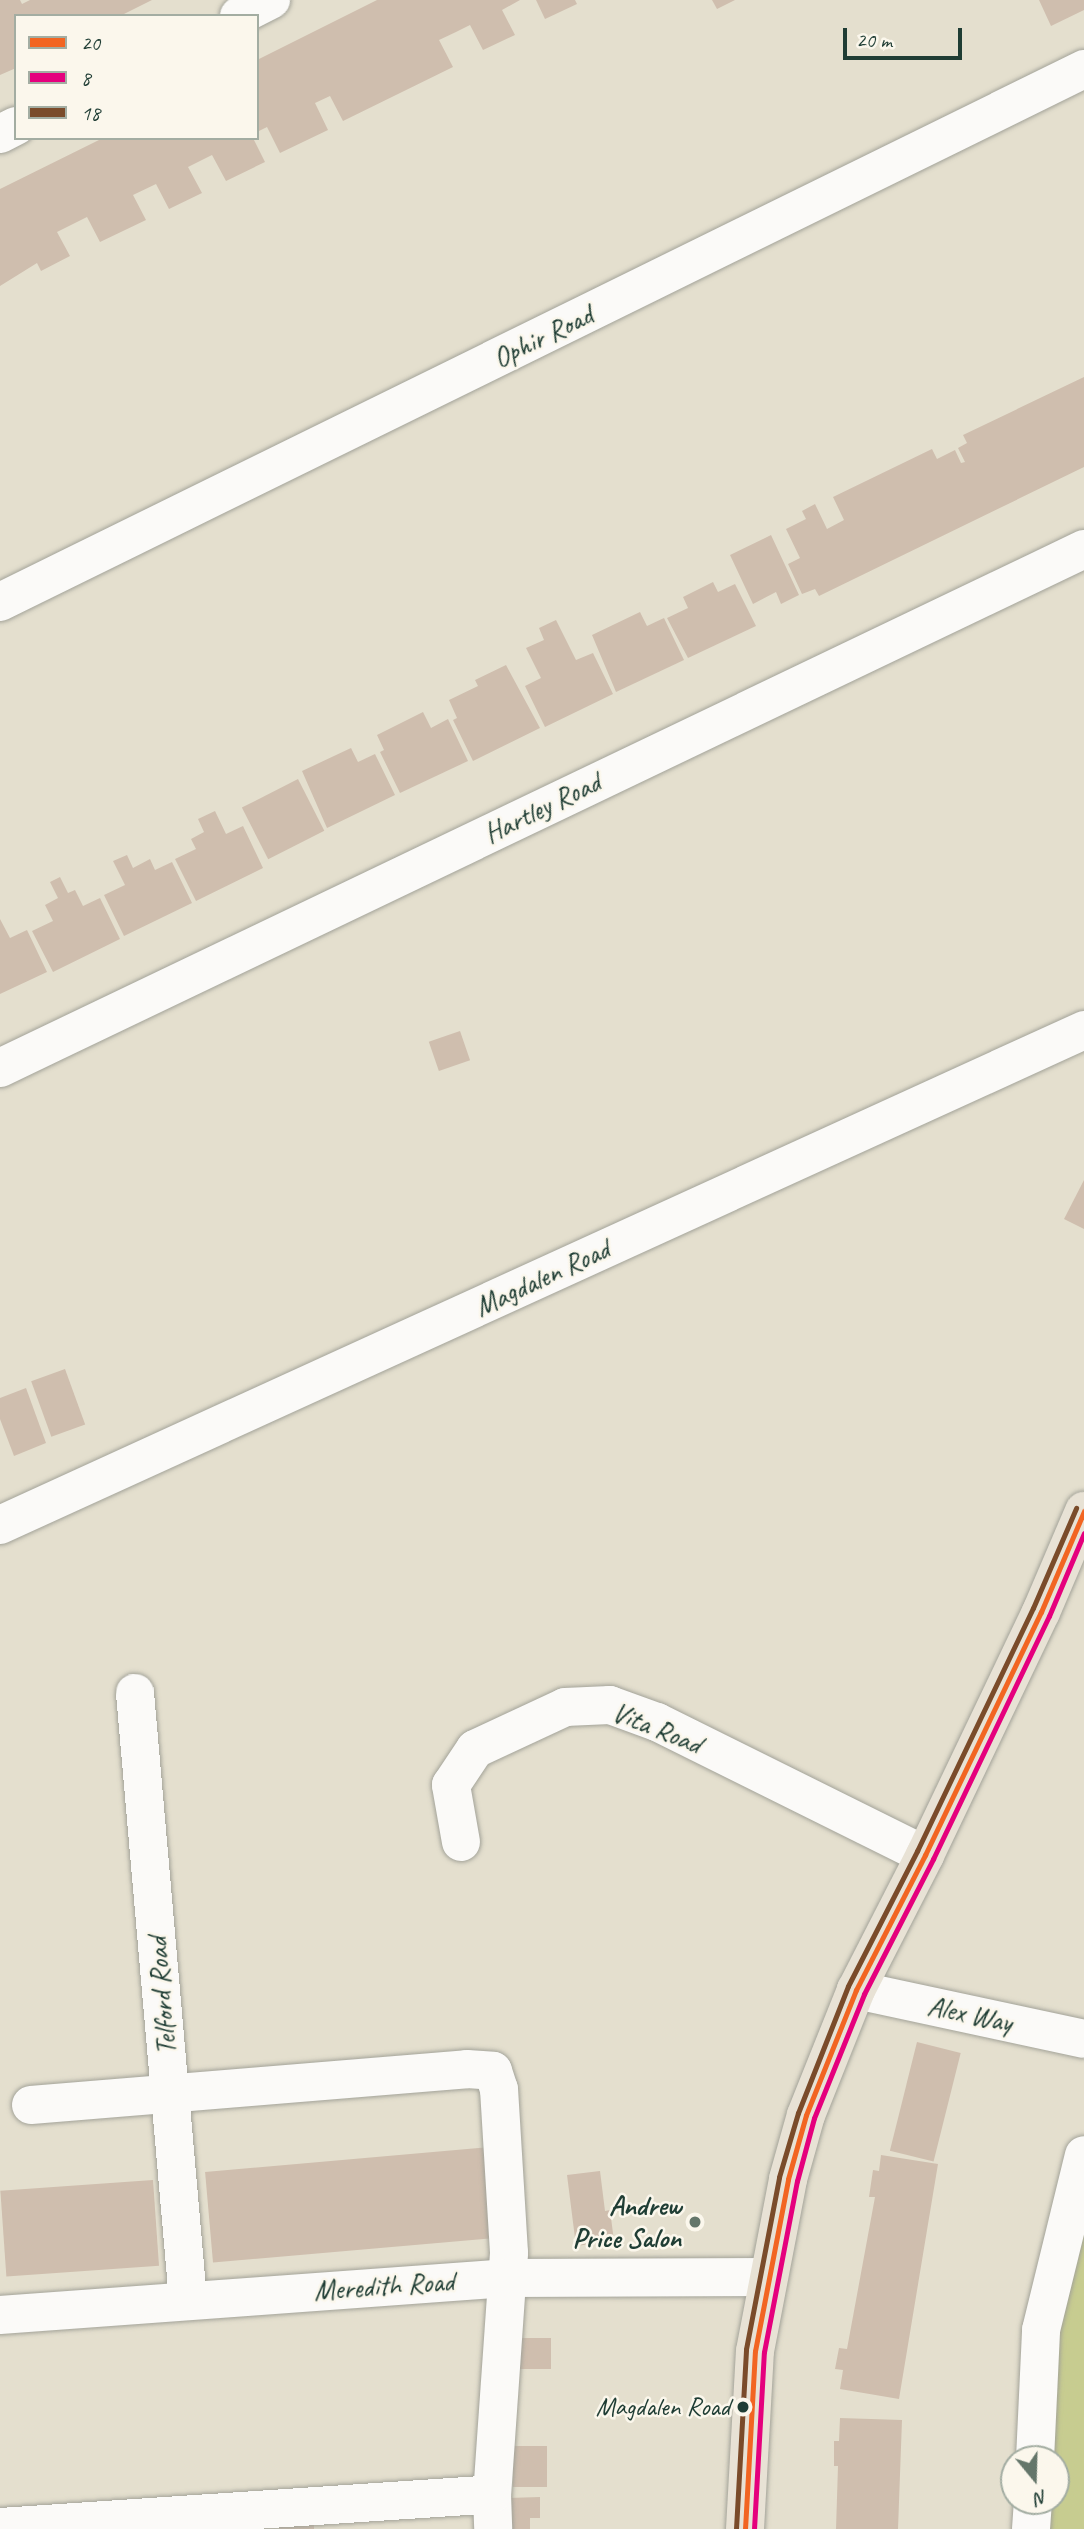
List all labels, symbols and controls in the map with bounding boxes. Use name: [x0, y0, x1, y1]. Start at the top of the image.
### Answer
legend: [14, 14, 259, 140]
scale bar: [846, 14, 965, 58]
text: 20 m: [856, 27, 892, 53]
text: 20: [81, 30, 100, 56]
text: 8: [81, 65, 90, 91]
text: 18: [81, 100, 100, 126]
street label: Ophir Road: [488, 299, 598, 375]
street label: Hartley Road: [479, 766, 605, 850]
street label: Magdalen Road: [469, 1232, 615, 1324]
street label: Vita Road: [608, 1695, 706, 1761]
street label: Telford Road: [140, 1936, 184, 2056]
street label: Alex Way: [925, 1989, 1015, 2039]
place label: Andrew Price Salon: [572, 2189, 681, 2255]
marker: Andrew Price Salon: [687, 2214, 703, 2230]
street label: Meredith Road: [313, 2264, 455, 2308]
place label: Magdalen Road: [596, 2391, 730, 2423]
marker: Magdalen Road: [736, 2400, 750, 2414]
north arrow: [1000, 2445, 1070, 2515]
text: N: [1032, 2485, 1051, 2511]

